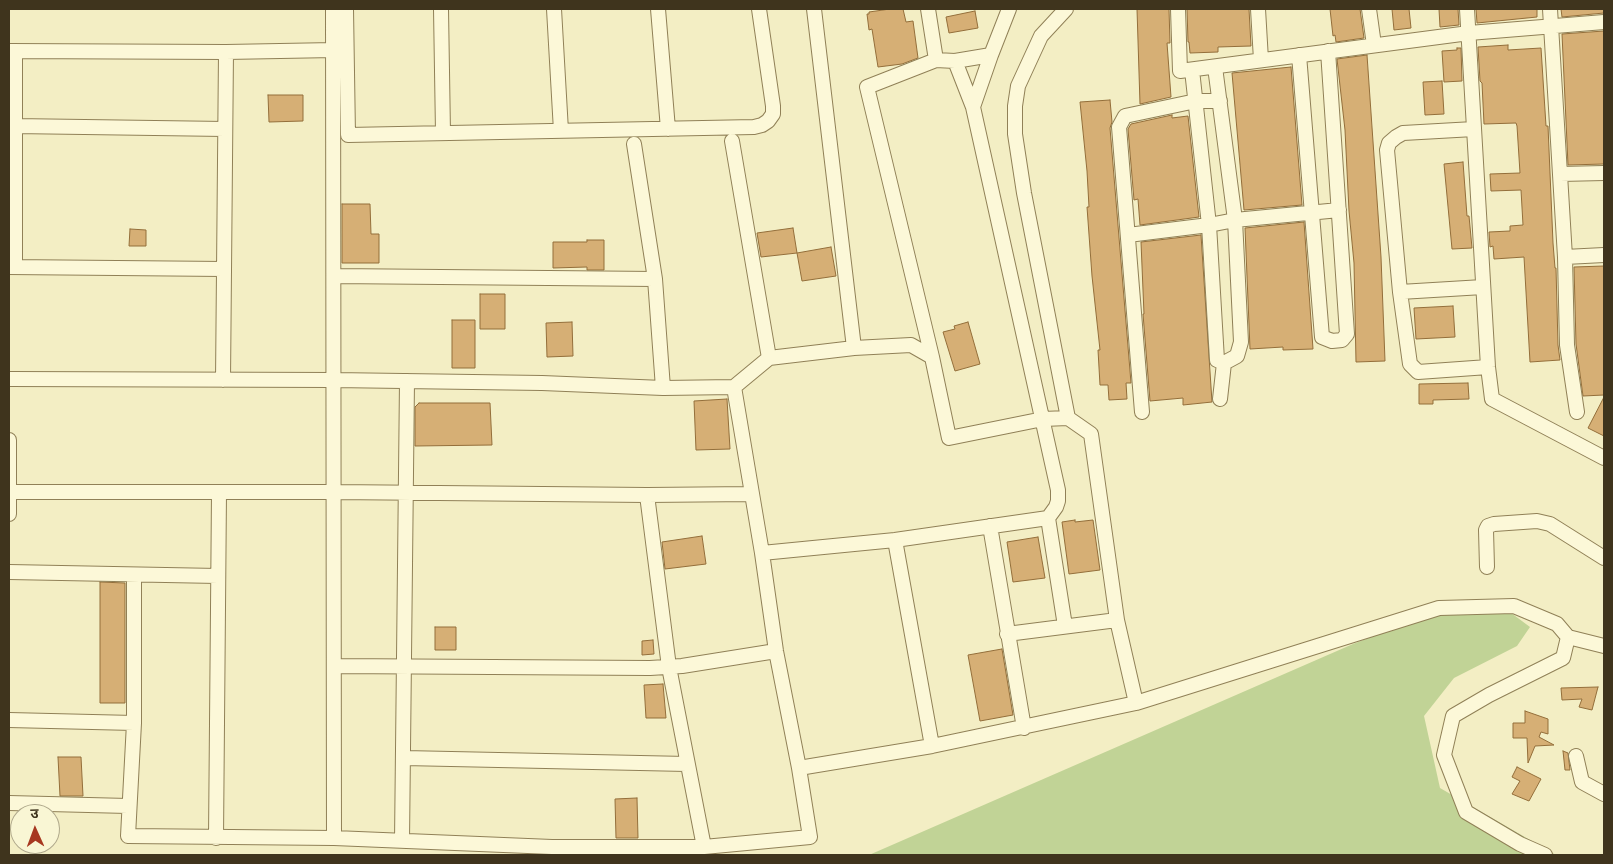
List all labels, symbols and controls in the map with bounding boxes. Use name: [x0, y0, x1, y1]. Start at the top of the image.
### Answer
north arrow: [10, 804, 60, 854]
text: उ: [30, 805, 39, 824]

